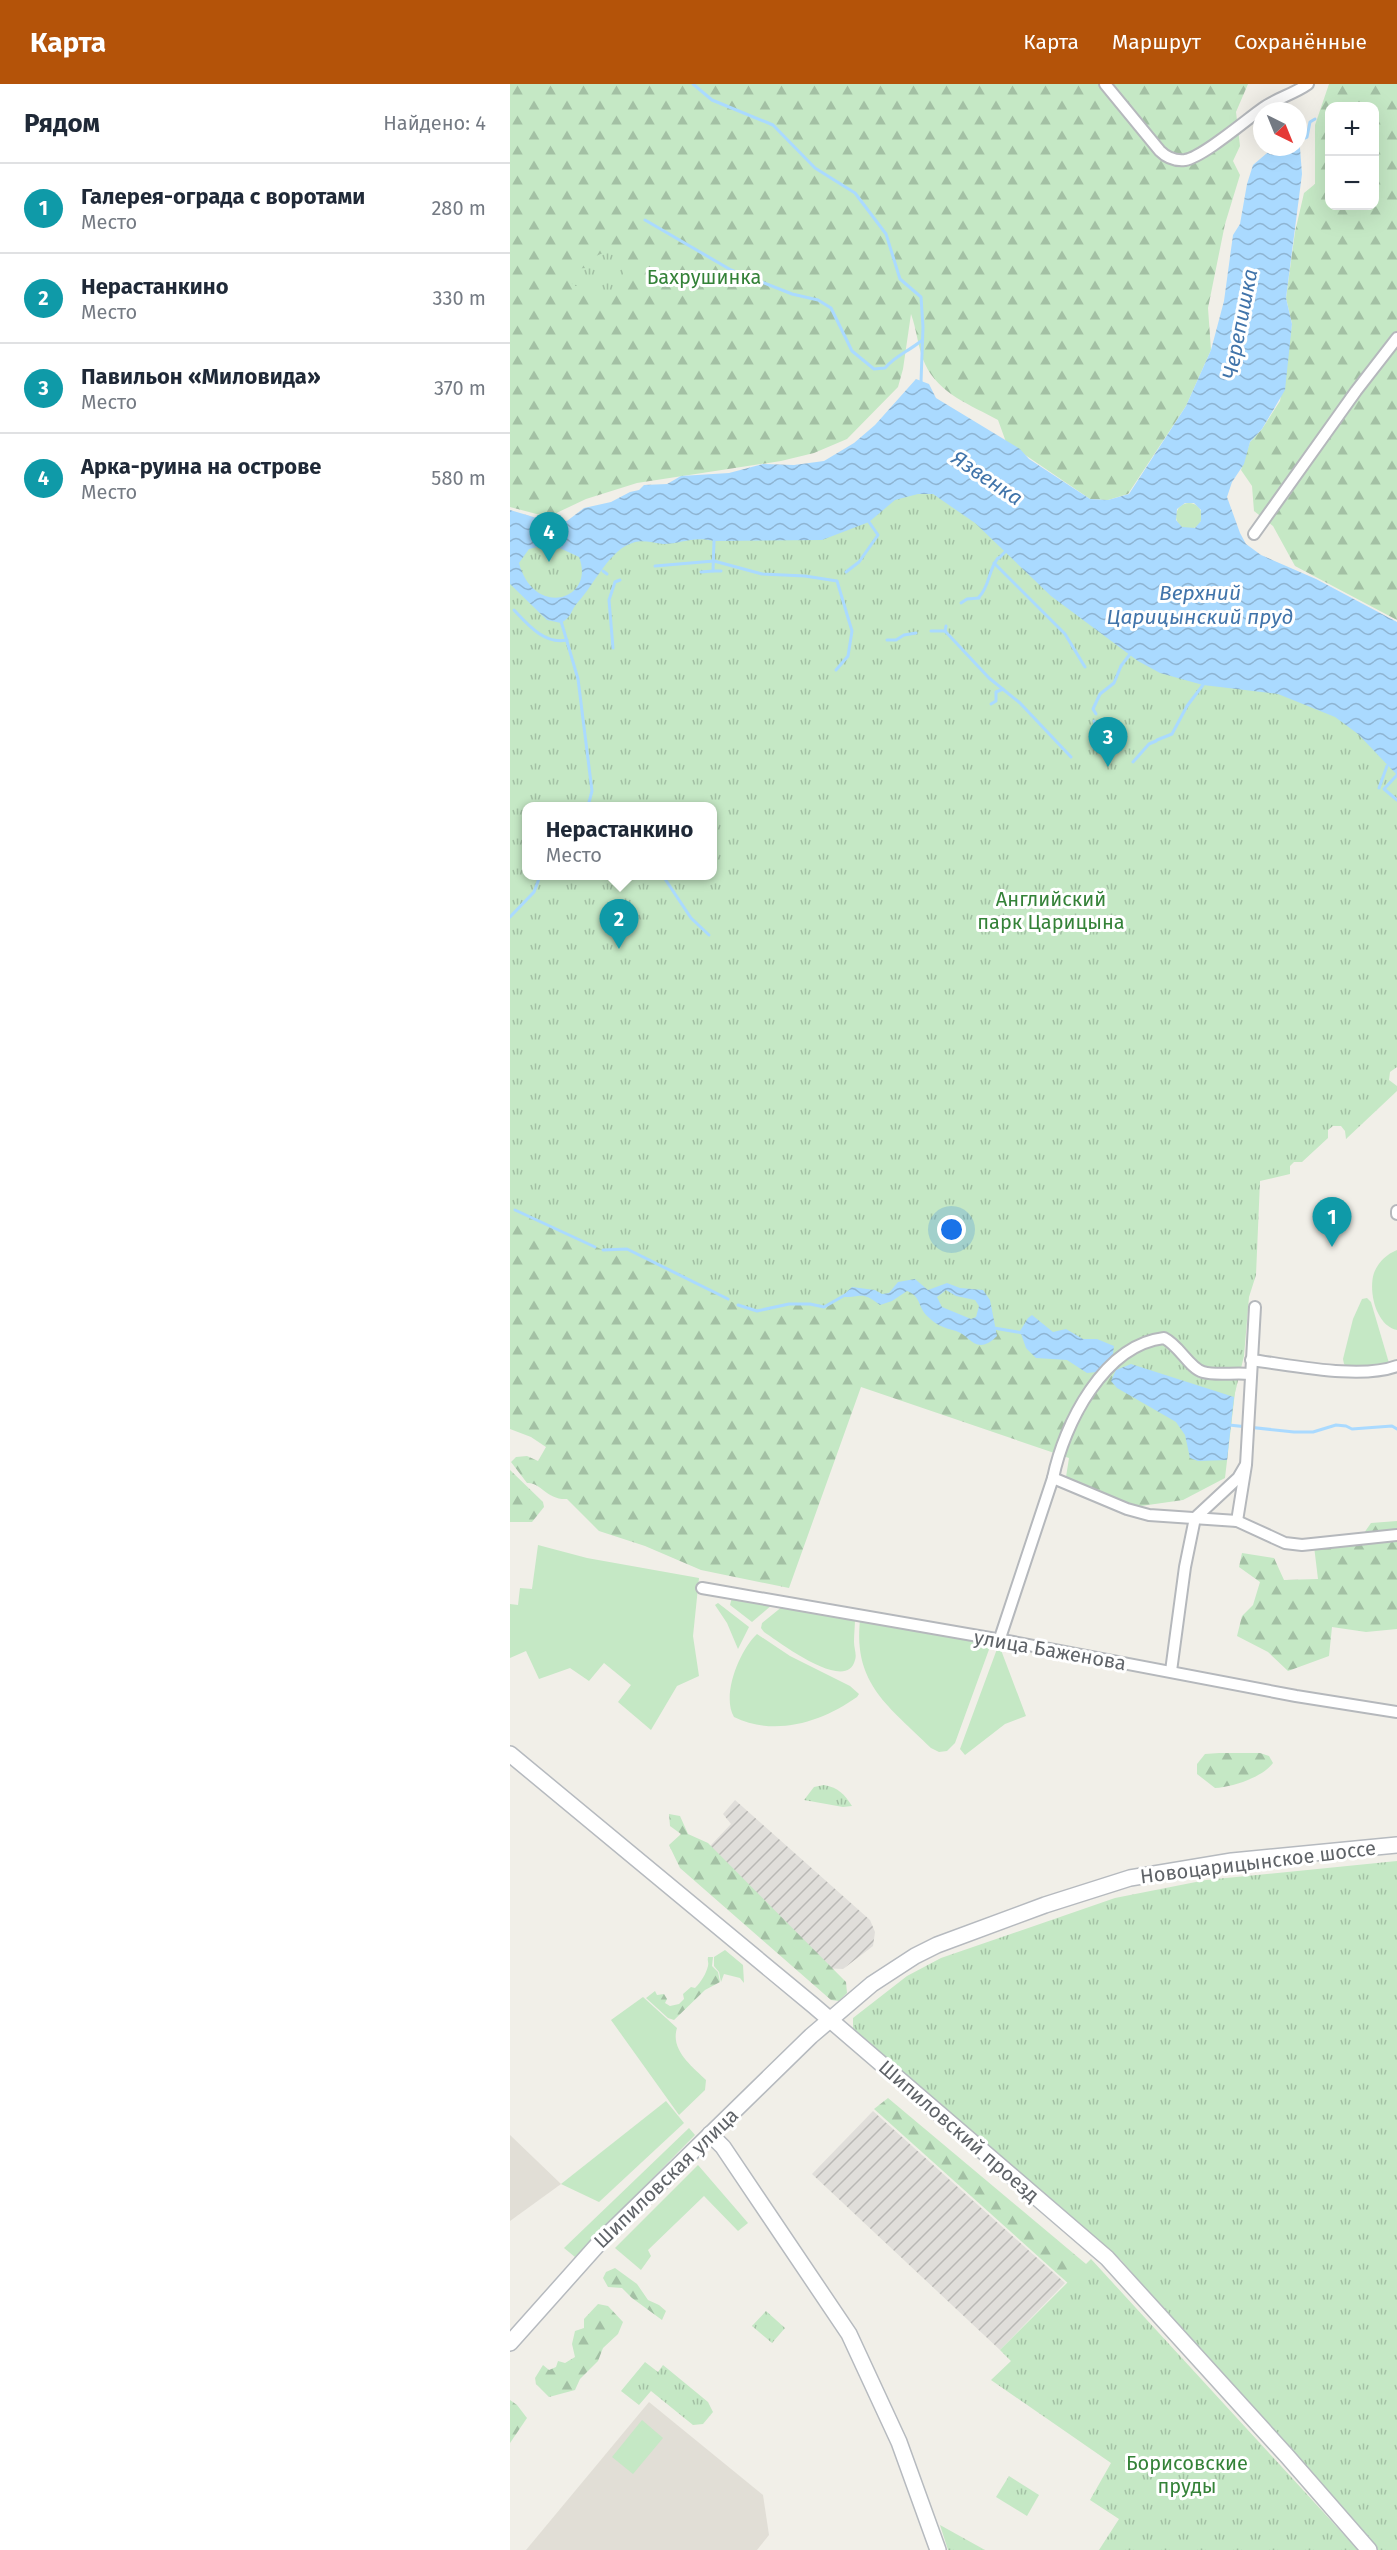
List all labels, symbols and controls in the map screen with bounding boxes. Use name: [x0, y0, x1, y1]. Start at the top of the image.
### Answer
text: Карта: [30, 26, 106, 59]
text: Карта: [1023, 29, 1079, 55]
text: Маршрут: [1112, 29, 1201, 55]
text: Сохранённые: [1234, 29, 1367, 55]
north arrow: [1253, 102, 1307, 156]
map controls: [1325, 102, 1379, 210]
button: +: [1325, 102, 1379, 156]
text: Рядом: [24, 108, 100, 139]
text: Найдено: 4: [383, 111, 486, 135]
button: −: [1325, 156, 1379, 210]
text: Галерея-ограда с воротами: [81, 183, 365, 210]
text: 1: [39, 196, 48, 220]
text: 280 m: [431, 196, 486, 220]
text: Место: [81, 210, 137, 234]
park label: Бахрушинка: [647, 265, 761, 289]
water label: Черепишка: [1217, 267, 1263, 381]
text: Нерастанкино: [81, 273, 229, 300]
text: 2: [38, 286, 49, 310]
text: 330 m: [432, 286, 486, 310]
text: Место: [81, 300, 137, 324]
text: Павильон «Миловида»: [81, 363, 321, 390]
text: 3: [38, 376, 49, 400]
text: 370 m: [434, 376, 486, 400]
text: Место: [81, 390, 137, 414]
water label: Язвенка: [946, 444, 1028, 511]
text: Арка-руина на острове: [81, 453, 321, 480]
text: 4: [38, 466, 49, 490]
text: 580 m: [431, 466, 486, 490]
text: Место: [81, 480, 137, 504]
pin: 4: [530, 512, 568, 562]
water label: Верхний Царицынский пруд: [1107, 580, 1293, 630]
pin: 3: [1088, 718, 1128, 767]
popup: [522, 802, 717, 880]
text: Нерастанкино: [546, 816, 693, 843]
text: Место: [546, 843, 602, 867]
park label: Английский парк Царицына: [977, 887, 1125, 934]
pin: 2: [600, 900, 638, 949]
pin: 1: [1312, 1198, 1352, 1247]
your location: [937, 1215, 966, 1244]
street label: улица Баженова: [972, 1625, 1128, 1675]
street label: Новоцарицынское шоссе: [1139, 1836, 1377, 1888]
street label: Шипиловский проезд: [874, 2055, 1044, 2207]
street label: Шипиловская улица: [589, 2103, 743, 2253]
park label: Борисовские пруды: [1126, 2451, 1248, 2498]

